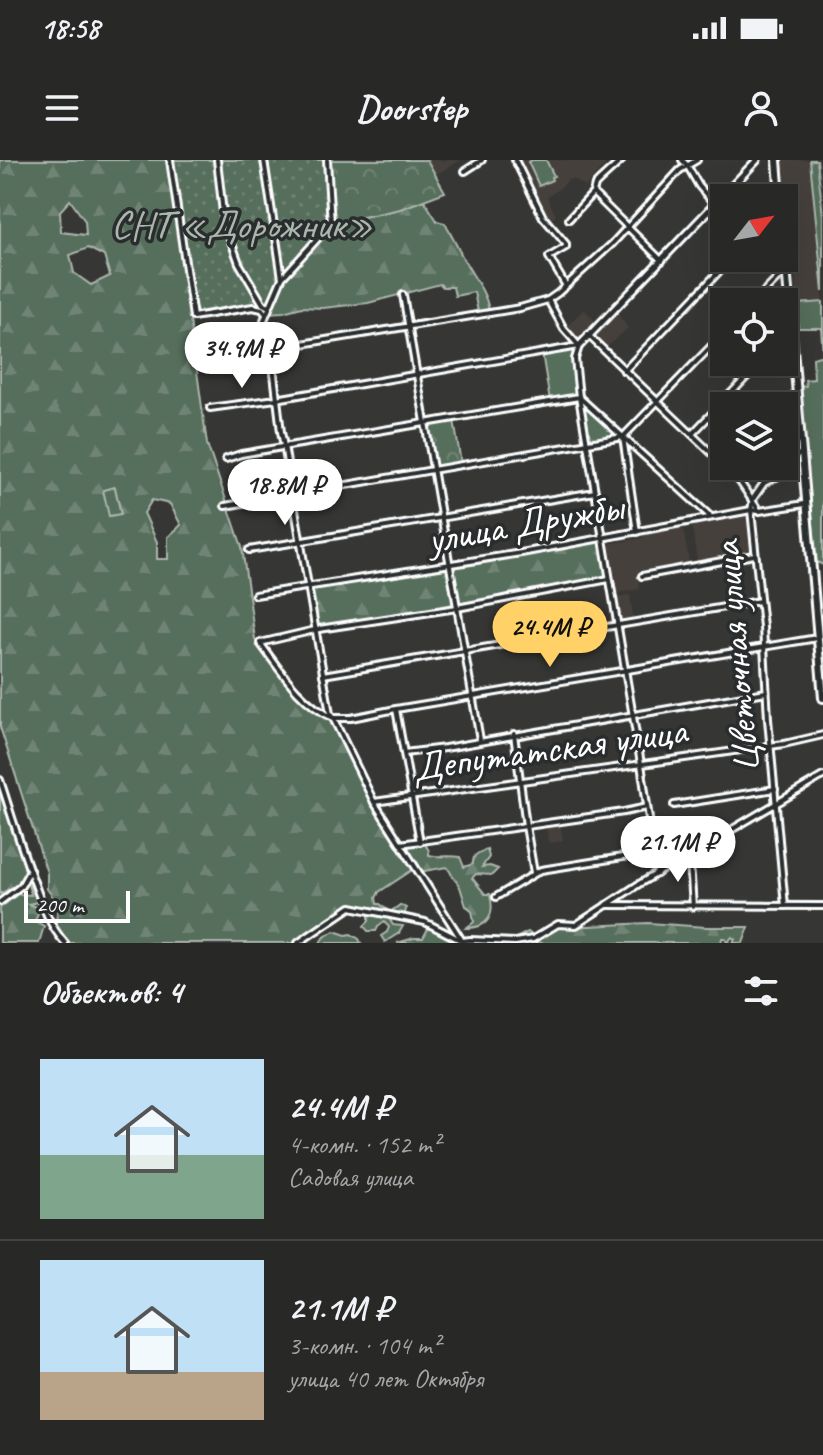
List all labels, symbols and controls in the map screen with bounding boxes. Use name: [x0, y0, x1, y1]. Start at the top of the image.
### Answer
text: 18:58: [40, 9, 99, 47]
text: Doorstep: [356, 85, 467, 131]
icon: menu: [40, 86, 84, 130]
icon: person: [739, 86, 783, 130]
north arrow: [710, 184, 798, 272]
map controls: [710, 184, 798, 480]
park label: СНТ «Дорожник»: [111, 200, 373, 250]
button: locate: [710, 288, 798, 376]
pin: 34.9M ₽: [168, 322, 316, 390]
text: 34.9M ₽: [203, 331, 281, 364]
button: layers: [710, 392, 798, 480]
pin: 18.8M ₽: [211, 459, 359, 527]
text: 18.8M ₽: [246, 468, 324, 501]
street label: улица Дружбы: [422, 481, 630, 565]
street label: Цветочная улица: [701, 536, 771, 775]
pin: 24.4M ₽: [476, 601, 624, 669]
text: 24.4M ₽: [511, 610, 589, 643]
street label: Депутатская улица: [409, 705, 693, 793]
pin: 21.1M ₽: [604, 816, 752, 884]
text: 21.1M ₽: [639, 825, 717, 858]
scale bar: [24, 887, 130, 923]
text: 200 m: [36, 891, 83, 919]
icon: filters: [739, 969, 783, 1013]
text: Объектов: 4: [40, 970, 182, 1013]
text: 24.4M ₽: [288, 1085, 391, 1128]
icon: home: [104, 1091, 200, 1187]
text: 4-комн. · 152 m²: [288, 1128, 440, 1161]
text: Садовая улица: [288, 1161, 413, 1194]
text: 21.1M ₽: [288, 1286, 391, 1329]
icon: home: [104, 1292, 200, 1388]
text: 3-комн. · 104 m²: [288, 1329, 440, 1362]
text: улица 40 лет Октября: [288, 1362, 483, 1395]

